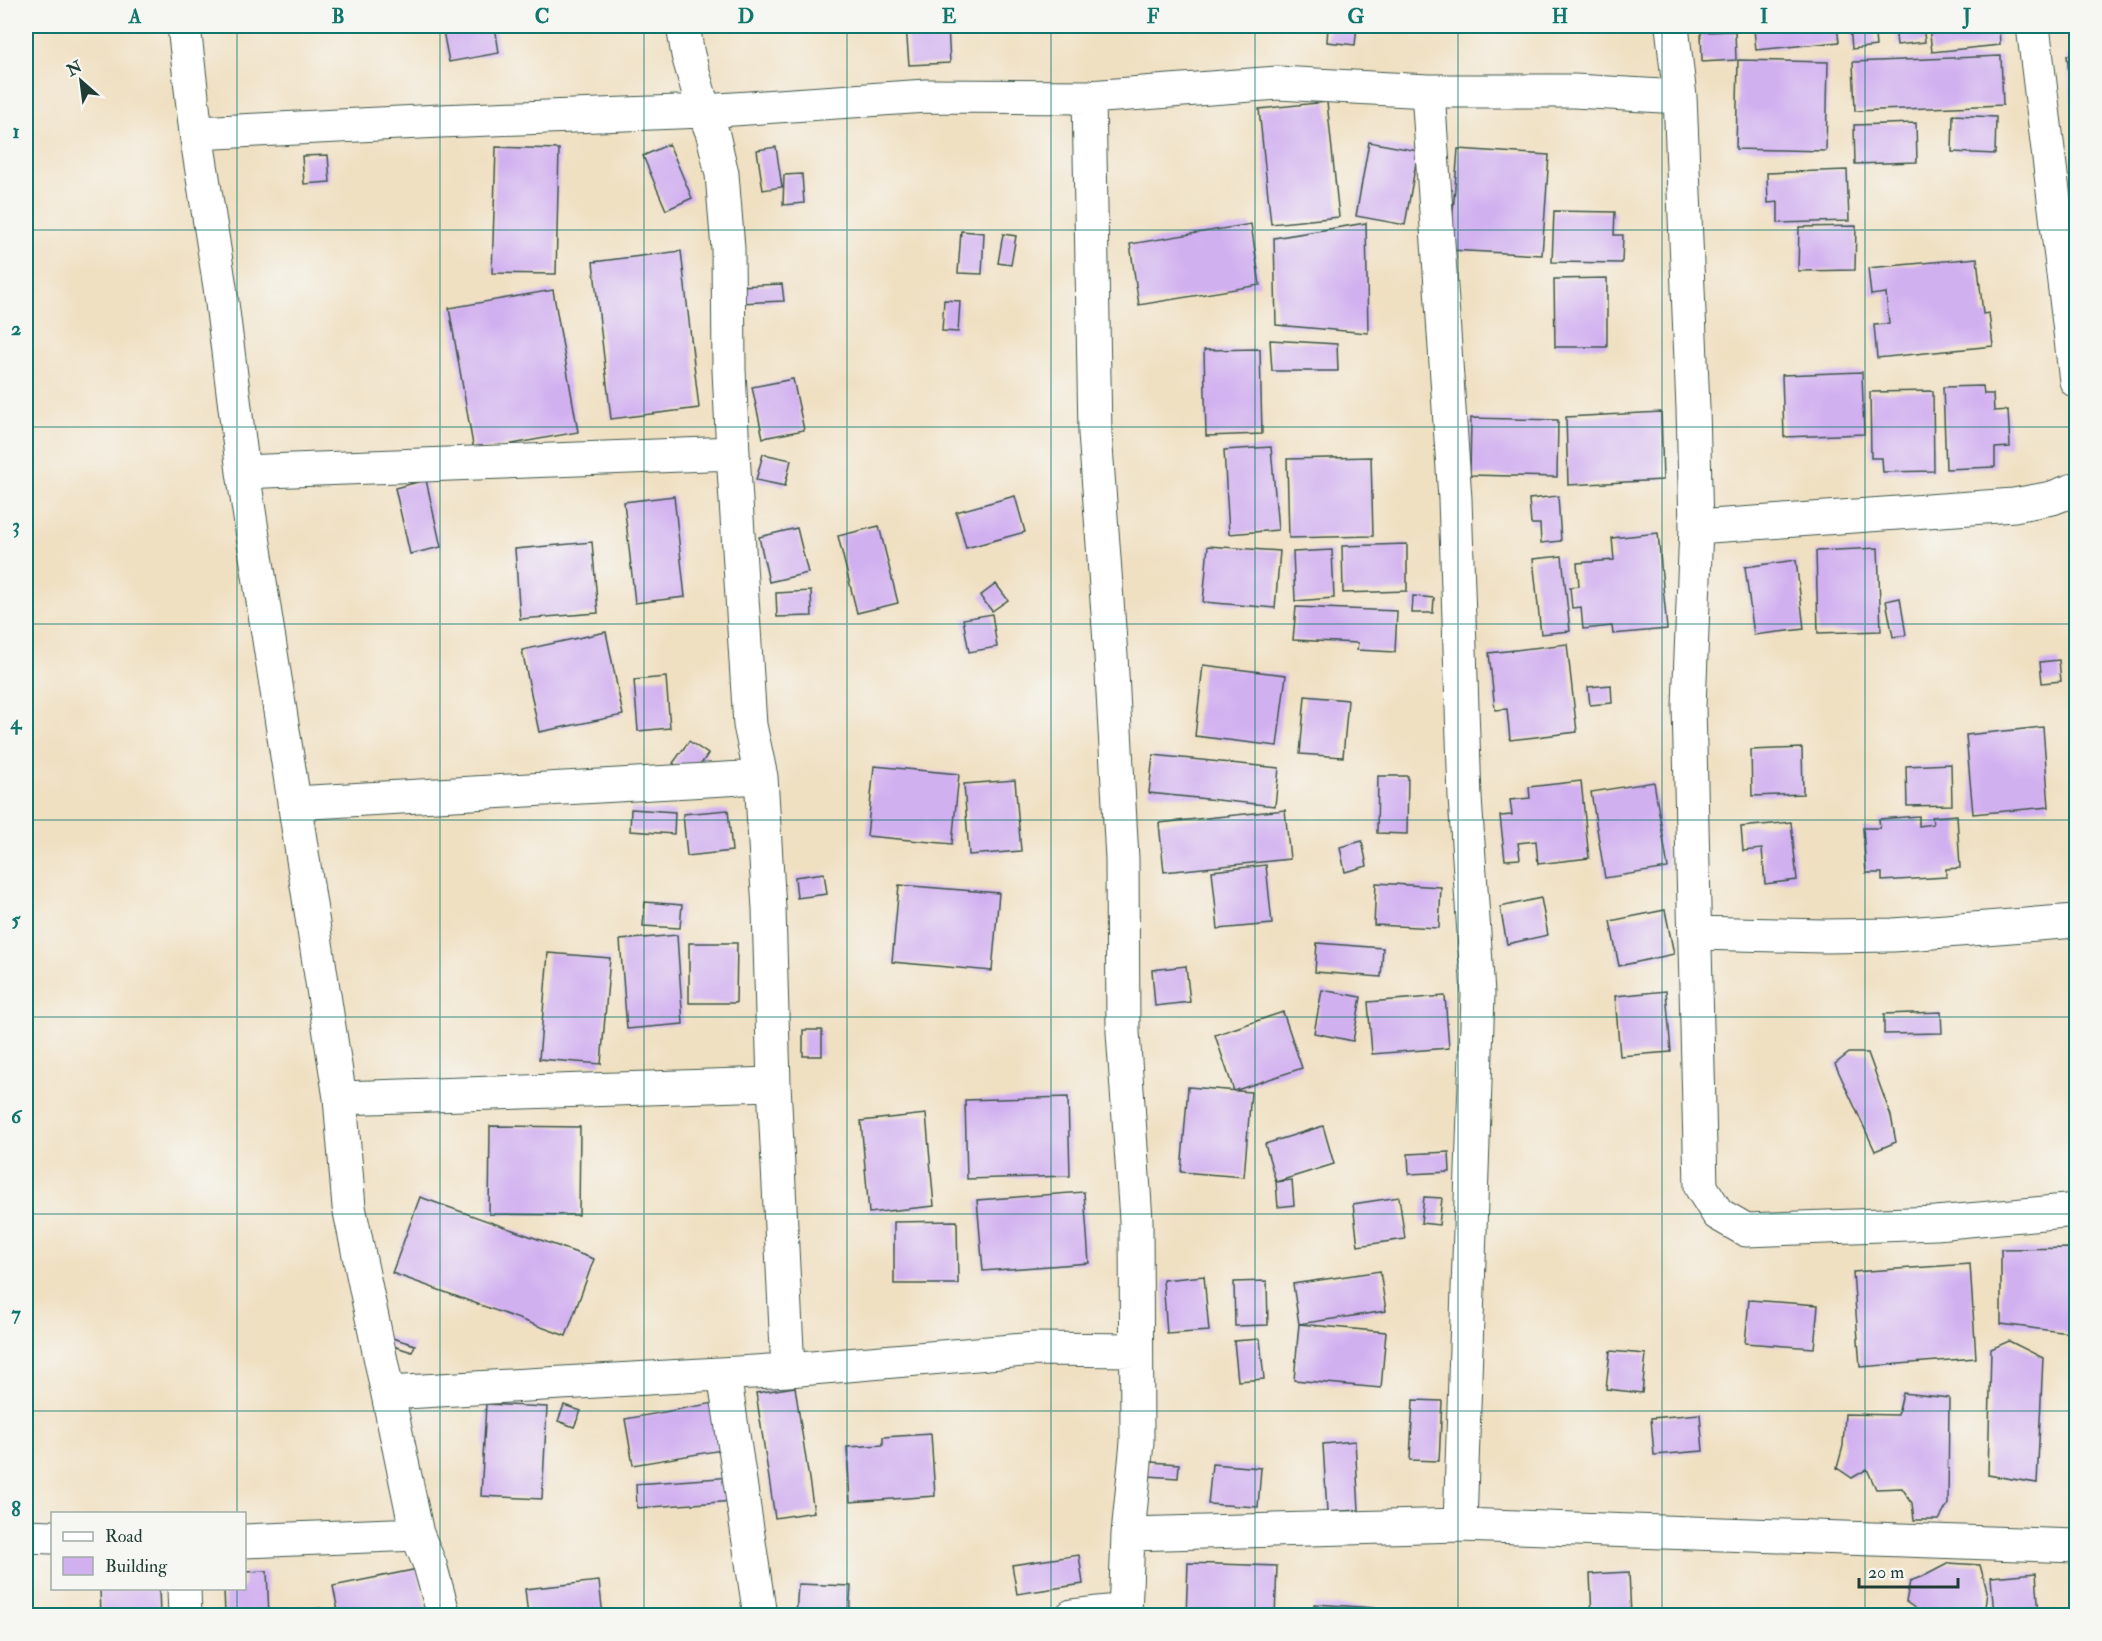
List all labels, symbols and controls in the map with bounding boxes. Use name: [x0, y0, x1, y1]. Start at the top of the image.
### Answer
text: A: [128, 4, 142, 29]
text: B: [331, 4, 345, 29]
text: C: [535, 4, 549, 29]
text: D: [738, 4, 754, 29]
text: E: [942, 4, 957, 29]
text: F: [1147, 4, 1160, 29]
text: G: [1348, 4, 1365, 29]
text: H: [1552, 4, 1568, 29]
text: I: [1760, 4, 1768, 29]
text: J: [1962, 4, 1971, 29]
north arrow: [51, 51, 111, 111]
text: N: [63, 56, 86, 81]
text: 1: [12, 119, 20, 144]
text: 2: [11, 316, 21, 341]
text: 3: [12, 513, 20, 538]
text: 4: [10, 710, 23, 735]
text: 5: [12, 907, 22, 932]
text: 6: [11, 1104, 23, 1129]
text: 7: [11, 1301, 21, 1326]
text: 8: [11, 1497, 21, 1522]
legend: [51, 1512, 246, 1590]
text: Road: [105, 1525, 143, 1548]
scale bar: [1859, 1551, 1958, 1589]
text: Building: [105, 1555, 168, 1578]
text: 20 m: [1868, 1561, 1904, 1584]

